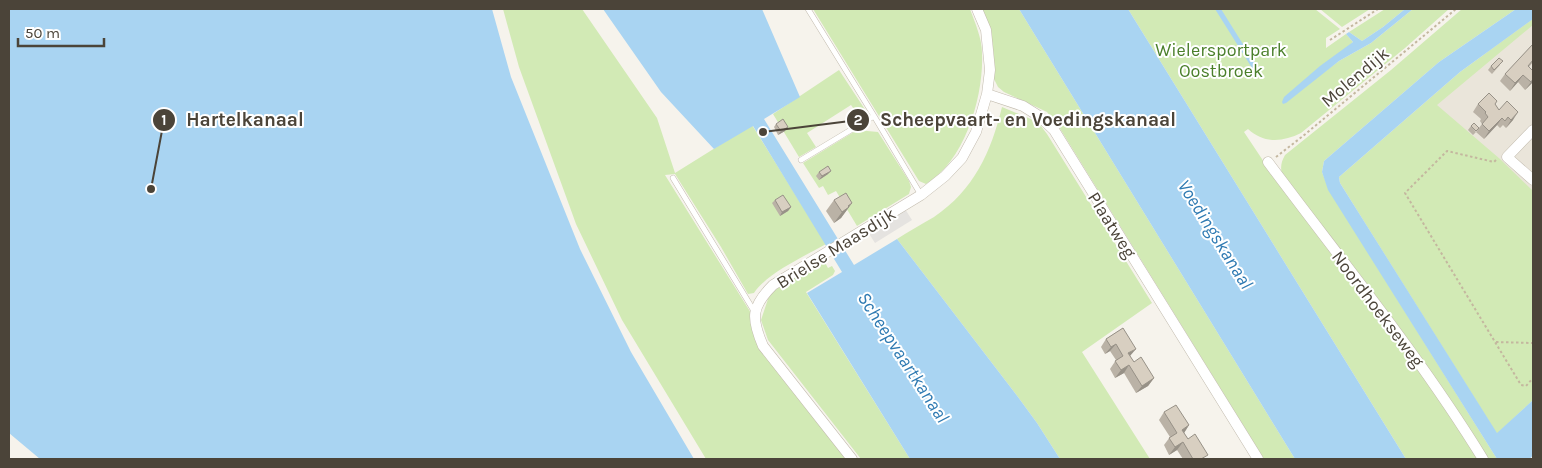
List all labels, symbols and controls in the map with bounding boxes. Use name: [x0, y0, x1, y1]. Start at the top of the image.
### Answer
scale bar: [18, 15, 104, 47]
text: 50 m: [25, 24, 60, 42]
park label: Wielersportpark Oostbroek: [1155, 39, 1287, 82]
street label: Molendijk: [1317, 42, 1393, 112]
callout: Hartelkanaal: [151, 103, 314, 137]
callout: Scheepvaart- en Voedingskanaal: [845, 103, 1186, 137]
text: Hartelkanaal: [186, 109, 304, 131]
text: Scheepvaart- en Voedingskanaal: [880, 109, 1176, 131]
text: 1: [161, 111, 167, 129]
text: 2: [853, 111, 863, 129]
water label: Voedingskanaal: [1173, 176, 1258, 293]
street label: Plaatweg: [1083, 188, 1141, 262]
street label: Brielse Maasdijk: [772, 202, 900, 294]
street label: Noordhoekseweg: [1327, 246, 1429, 372]
water label: Scheepvaartkanaal: [853, 288, 954, 427]

